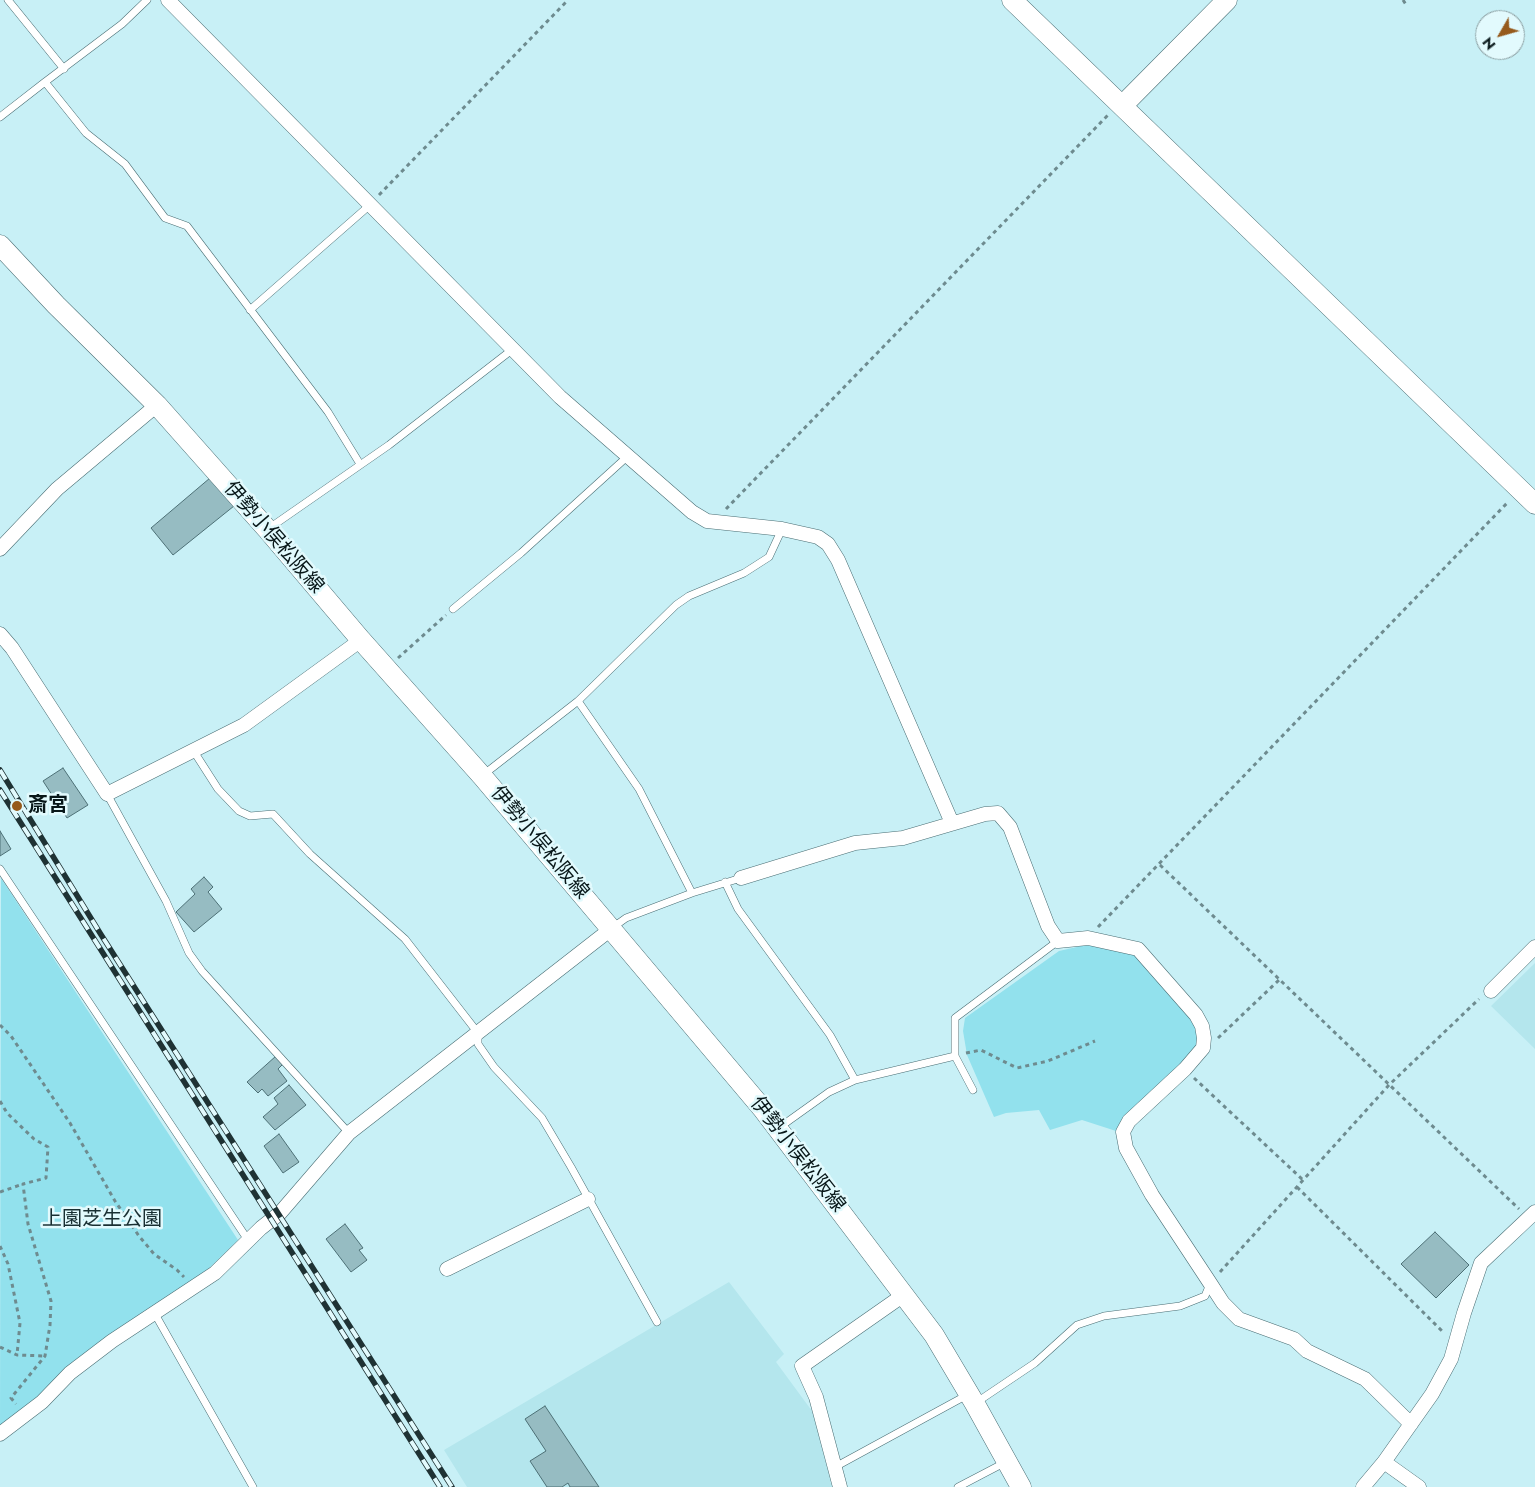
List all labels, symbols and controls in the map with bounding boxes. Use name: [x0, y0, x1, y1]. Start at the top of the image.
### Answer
north arrow: [1475, 10, 1525, 60]
text: N: [1478, 33, 1500, 54]
street label: 伊勢小俣松阪線: [218, 477, 328, 599]
street label: 伊勢小俣松阪線: [485, 782, 593, 904]
place label: 斎宮: [28, 794, 68, 818]
marker: 斎宮: [10, 799, 24, 813]
street label: 伊勢小俣松阪線: [744, 1092, 850, 1218]
park label: 上園芝生公園: [42, 1208, 162, 1232]

